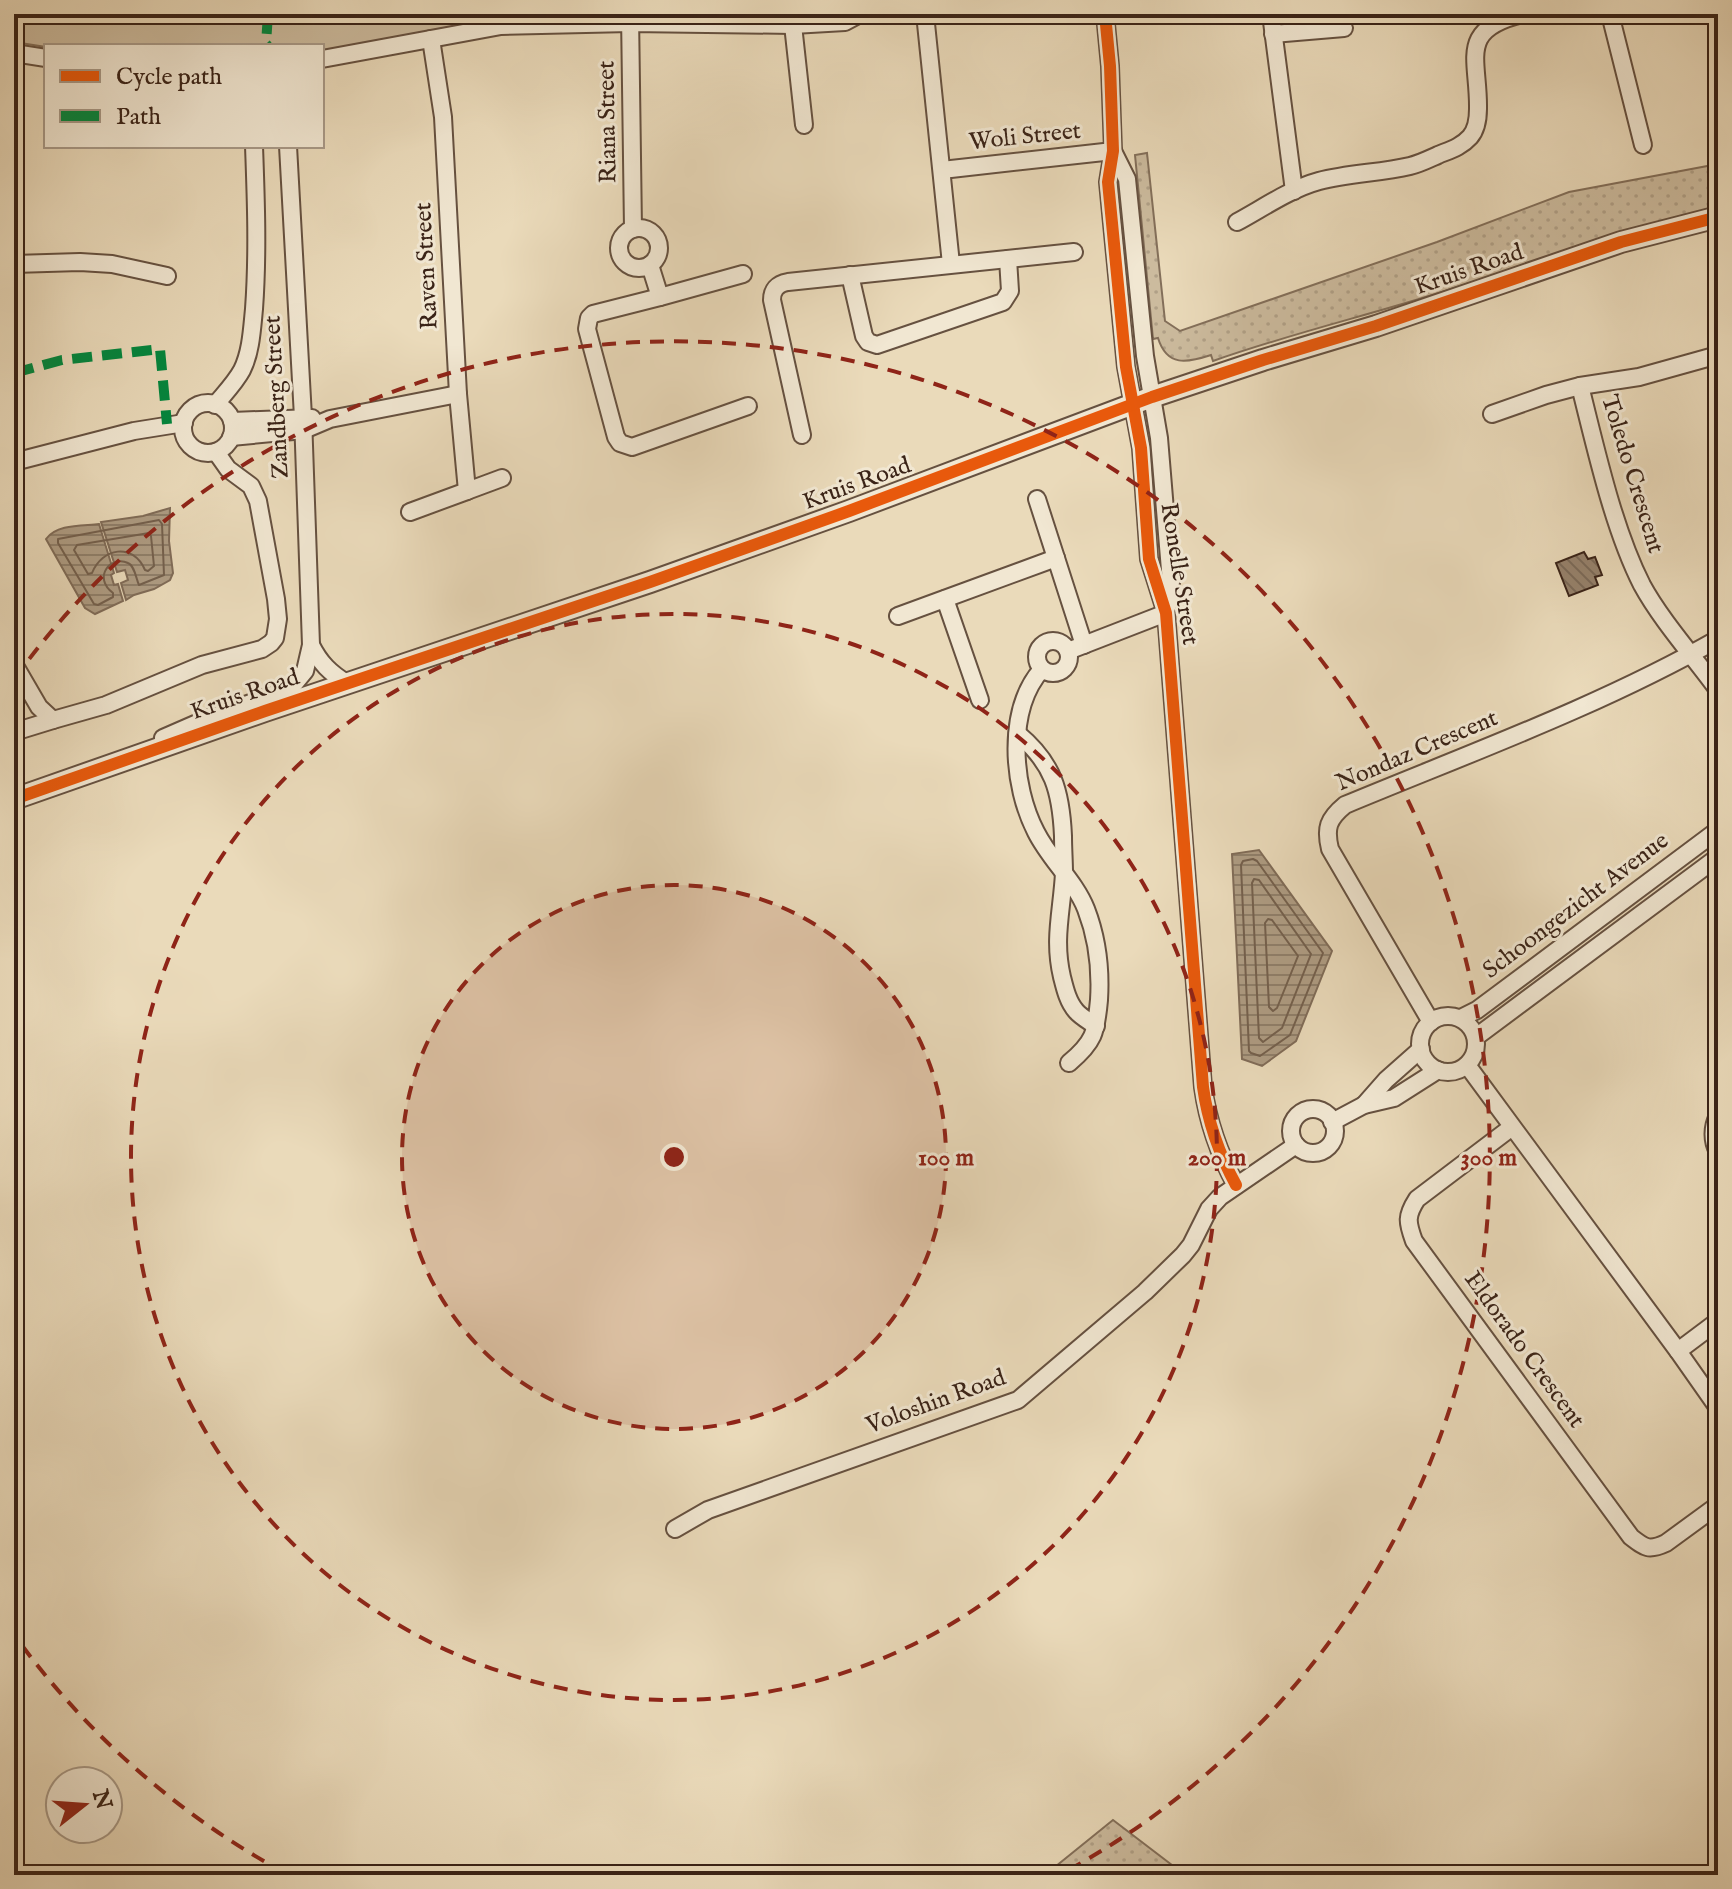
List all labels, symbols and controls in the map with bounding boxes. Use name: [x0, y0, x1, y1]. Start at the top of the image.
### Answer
legend: [44, 44, 324, 148]
street label: Riana Street: [591, 60, 625, 184]
text: Cycle path: [116, 62, 222, 93]
text: Path: [116, 102, 161, 133]
street label: Woli Street: [968, 116, 1082, 158]
street label: Raven Street: [408, 202, 446, 330]
street label: Kruis Road: [1411, 237, 1528, 303]
street label: Zandberg Street: [257, 315, 297, 479]
street label: Toledo Crescent: [1593, 391, 1671, 557]
street label: Kruis Road: [799, 450, 916, 518]
street label: Ronelle Street: [1152, 501, 1206, 647]
street label: Kruis Road: [187, 662, 304, 728]
street label: Nondaz Crescent: [1331, 703, 1503, 799]
street label: Schoongezicht Avenue: [1477, 826, 1675, 986]
centre of rings: [660, 1143, 688, 1171]
text: 100 m: [918, 1143, 975, 1174]
text: 200 m: [1188, 1143, 1247, 1174]
text: 300 m: [1461, 1143, 1518, 1174]
street label: Eldorado Crescent: [1457, 1265, 1591, 1435]
street label: Voloshin Road: [861, 1362, 1010, 1442]
north arrow: [44, 1765, 124, 1845]
text: N: [85, 1786, 117, 1813]

